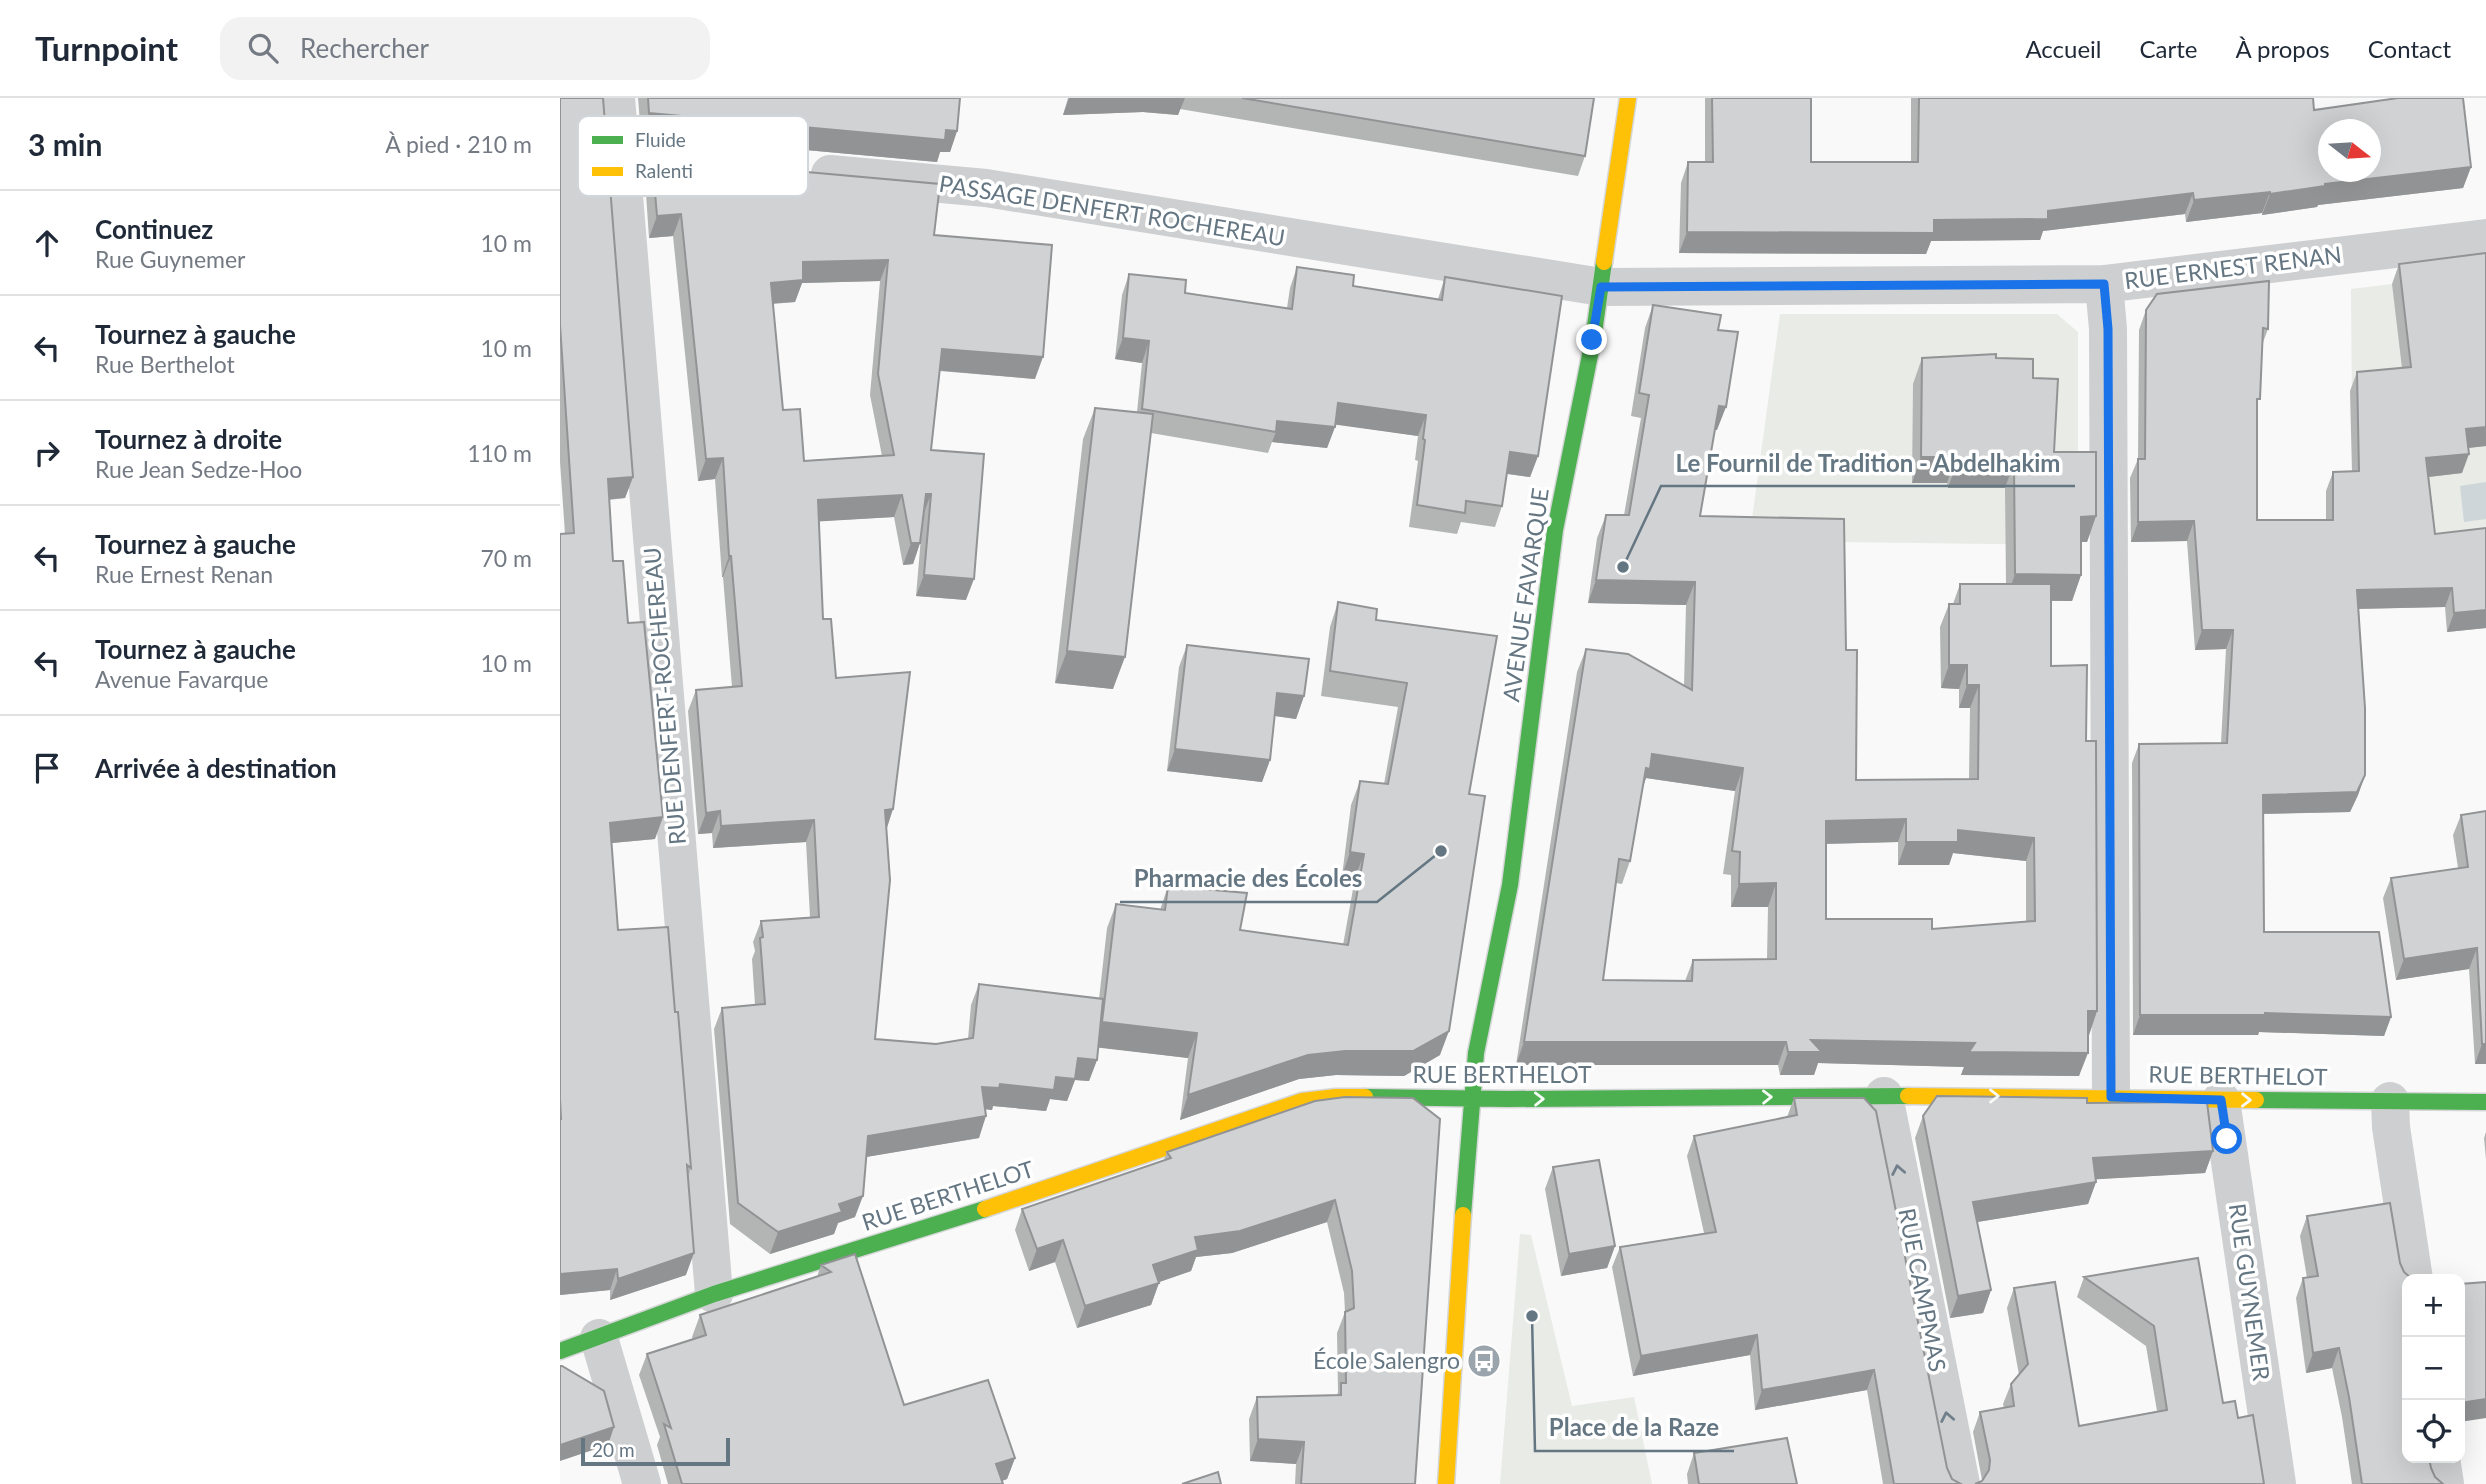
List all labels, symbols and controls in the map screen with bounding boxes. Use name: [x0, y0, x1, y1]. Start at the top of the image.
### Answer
search box: [220, 17, 710, 80]
text: Turnpoint: [35, 28, 178, 68]
icon: search: [244, 29, 282, 67]
text: Rechercher: [300, 32, 429, 64]
text: Accueil: [2025, 34, 2101, 63]
text: Carte: [2139, 34, 2197, 63]
text: À propos: [2235, 34, 2330, 63]
text: Contact: [2368, 34, 2451, 63]
legend: [578, 116, 808, 196]
north arrow: [2318, 119, 2381, 182]
text: 3 min: [28, 126, 102, 162]
text: Fluide: [635, 128, 686, 151]
text: À pied · 210 m: [385, 130, 532, 158]
text: Ralenti: [635, 159, 693, 182]
street label: PASSAGE DENFERT ROCHEREAU: [937, 169, 1287, 251]
text: Continuez: [95, 213, 213, 245]
icon: ahead: [28, 224, 66, 262]
text: 10 m: [481, 229, 532, 257]
street label: RUE ERNEST RENAN: [2123, 240, 2343, 294]
text: Rue Guynemer: [95, 245, 246, 273]
text: Tournez à gauche: [95, 318, 296, 350]
route end: [1576, 324, 1607, 355]
icon: left: [28, 329, 66, 367]
text: 10 m: [481, 334, 532, 362]
text: Rue Berthelot: [95, 350, 235, 378]
text: Tournez à droite: [95, 423, 282, 455]
icon: right: [28, 434, 66, 472]
text: 110 m: [467, 439, 532, 467]
callout: Le Fournil de Tradition - Abdelhakim: [1661, 441, 2075, 486]
text: Le Fournil de Tradition - Abdelhakim: [1676, 448, 2060, 477]
text: Rue Jean Sedze-Hoo: [95, 455, 302, 483]
street label: AVENUE FAVARQUE: [1496, 486, 1554, 704]
text: Tournez à gauche: [95, 528, 296, 560]
icon: left: [28, 539, 66, 577]
text: 70 m: [481, 544, 532, 572]
street label: RUE DENFERT-ROCHEREAU: [637, 546, 691, 846]
text: Rue Ernest Renan: [95, 560, 273, 588]
text: Tournez à gauche: [95, 633, 296, 665]
icon: left: [28, 644, 66, 682]
text: 10 m: [481, 649, 532, 677]
text: Avenue Favarque: [95, 665, 268, 693]
icon: arrive: [28, 749, 66, 787]
text: Arrivée à destination: [95, 752, 337, 784]
callout: Pharmacie des Écoles: [1120, 857, 1377, 902]
text: Pharmacie des Écoles: [1134, 863, 1362, 892]
street label: RUE BERTHELOT: [2148, 1059, 2328, 1091]
street label: RUE BERTHELOT: [1412, 1060, 1592, 1088]
one-way arrow: [1990, 1088, 2000, 1104]
one-way arrow: [1762, 1089, 1773, 1104]
one-way arrow: [1534, 1091, 1545, 1106]
one-way arrow: [2242, 1092, 2252, 1108]
route start: [2211, 1123, 2242, 1154]
street label: RUE BERTHELOT: [858, 1154, 1038, 1236]
one-way arrow: [1892, 1164, 1907, 1176]
street label: RUE GUYNEMER: [2224, 1202, 2276, 1383]
street label: RUE CAMPMAS: [1893, 1206, 1953, 1374]
map controls: [2402, 1274, 2465, 1463]
button: +: [2402, 1274, 2465, 1337]
button: −: [2402, 1337, 2465, 1400]
bus stop icon: École Salengro: [1465, 1342, 1503, 1380]
place label: École Salengro: [1313, 1346, 1460, 1374]
button: locate: [2402, 1400, 2465, 1463]
callout: Place de la Raze: [1535, 1406, 1734, 1451]
one-way arrow: [1941, 1411, 1956, 1423]
text: Place de la Raze: [1549, 1412, 1719, 1441]
scale bar: [581, 1435, 730, 1467]
text: 20 m: [592, 1438, 635, 1461]

